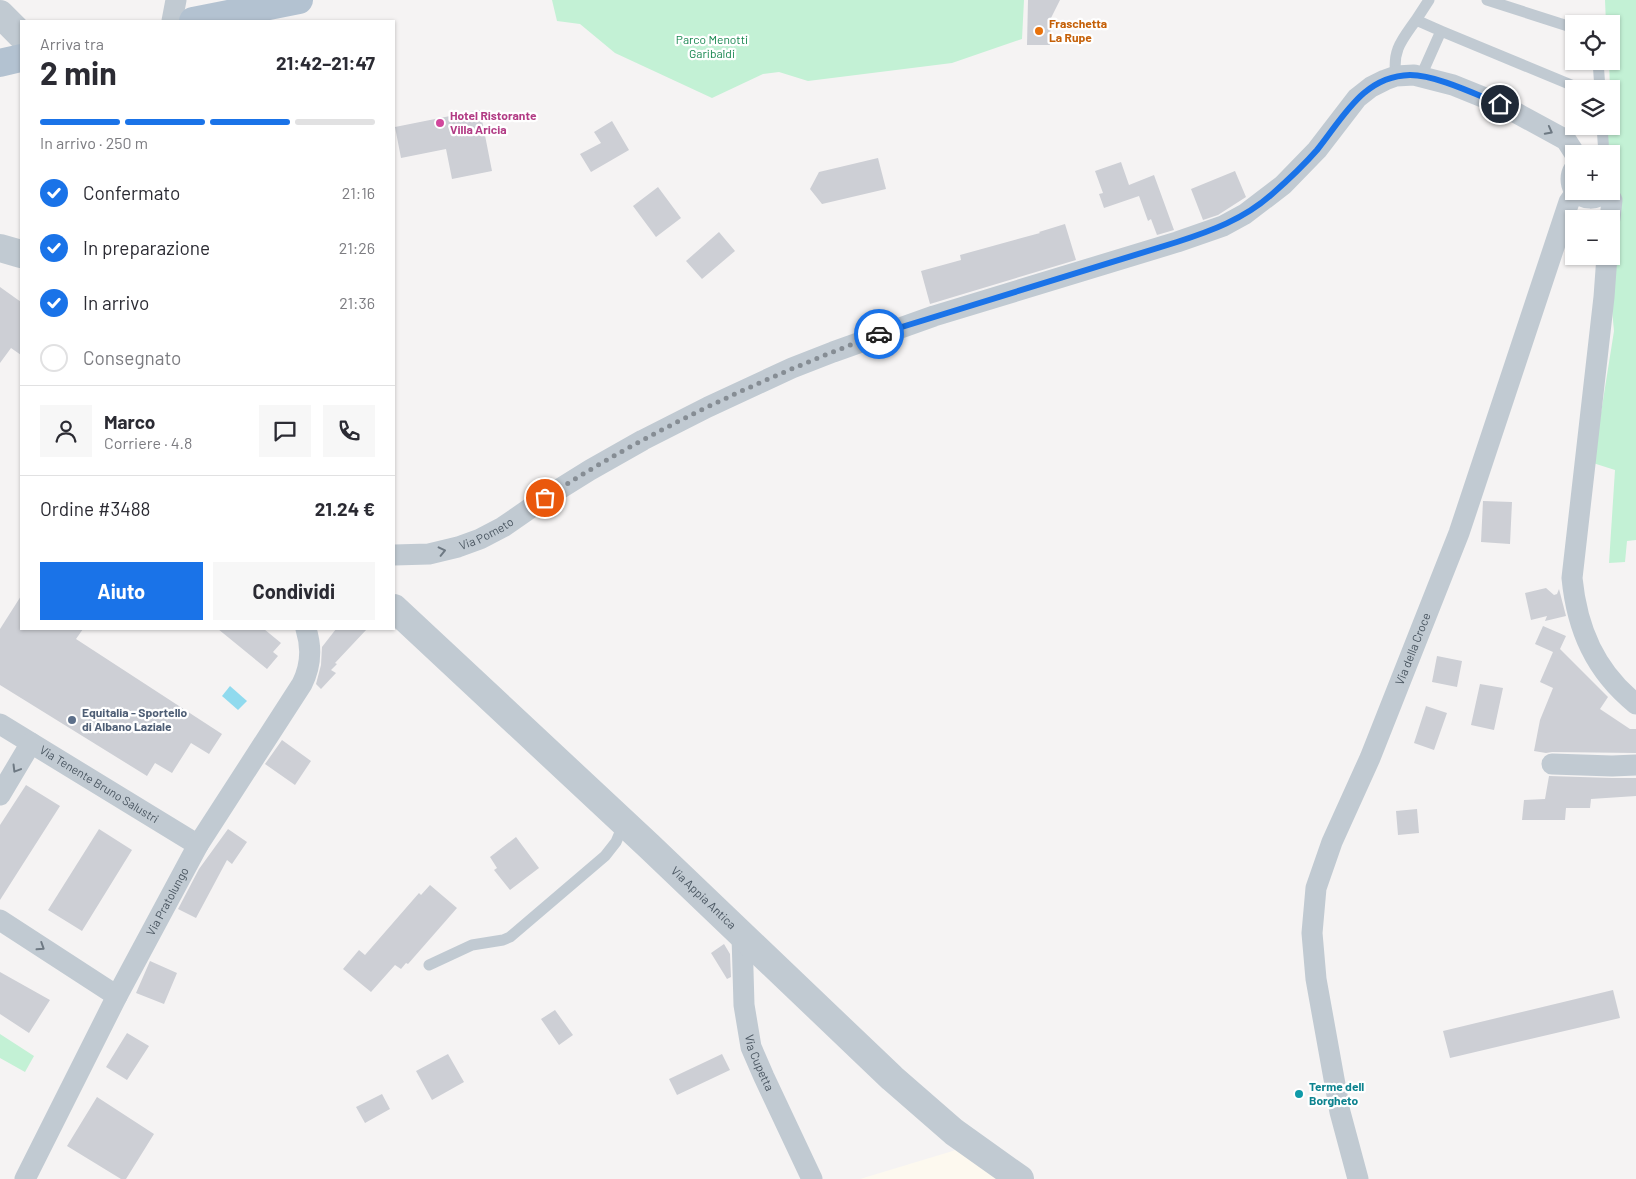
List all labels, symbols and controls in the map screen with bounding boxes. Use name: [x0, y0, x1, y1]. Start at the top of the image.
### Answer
map controls: [1565, 15, 1620, 265]
button: locate: [1565, 15, 1620, 70]
place label: Fraschetta La Rupe: [1049, 16, 1107, 44]
marker: Fraschetta La Rupe: [1033, 25, 1045, 37]
park label: Parco Menotti Garibaldi: [676, 32, 748, 60]
text: Arriva tra: [40, 34, 104, 53]
text: 21:42–21:47: [276, 51, 375, 74]
text: 2 min: [40, 53, 117, 91]
button: layers: [1565, 80, 1620, 135]
pin: [1479, 83, 1521, 125]
icon: home: [1486, 90, 1514, 118]
place label: Hotel Ristorante Villa Aricia: [450, 108, 537, 136]
marker: Hotel Ristorante Villa Aricia: [434, 117, 446, 129]
one-way arrow: [1544, 125, 1553, 135]
text: In arrivo · 250 m: [40, 133, 148, 152]
button: +: [1565, 145, 1620, 200]
icon: check: [40, 179, 68, 207]
text: Confermato: [83, 181, 180, 204]
text: 21:16: [342, 183, 375, 202]
button: −: [1565, 210, 1620, 265]
icon: check: [40, 234, 68, 262]
text: In preparazione: [83, 236, 210, 259]
text: 21:26: [339, 238, 375, 257]
icon: check: [40, 289, 68, 317]
text: In arrivo: [83, 291, 149, 314]
text: 21:36: [339, 293, 375, 312]
courier: [854, 309, 904, 359]
icon: car: [865, 320, 893, 348]
text: Consegnato: [83, 346, 181, 369]
button: person: [40, 405, 92, 457]
button: chat: [259, 405, 311, 457]
button: phone: [323, 405, 375, 457]
text: Marco: [104, 410, 155, 433]
text: Corriere · 4.8: [104, 433, 192, 452]
pin: [524, 477, 566, 519]
icon: bag: [531, 484, 559, 512]
text: Ordine #3488: [40, 497, 150, 520]
text: 21.24 €: [315, 497, 375, 520]
street label: Via Pometo: [457, 514, 516, 552]
one-way arrow: [438, 546, 447, 557]
button: Aiuto: [40, 562, 203, 620]
button: Condividi: [213, 562, 375, 620]
street label: Via della Croce: [1392, 610, 1433, 687]
place label: Equitalia - Sportello di Albano Laziale: [82, 705, 188, 733]
marker: Equitalia - Sportello di Albano Laziale: [66, 714, 78, 726]
street label: Via Tenente Bruno Salustri: [37, 742, 162, 825]
one-way arrow: [12, 763, 22, 772]
street label: Via Appia Antica: [669, 863, 739, 931]
street label: Via Pratolungo: [143, 864, 191, 938]
one-way arrow: [35, 941, 45, 950]
street label: Via Cupetta: [743, 1033, 778, 1093]
place label: Terme dell Borgheto: [1309, 1079, 1364, 1107]
marker: Terme dell Borgheto: [1293, 1088, 1305, 1100]

